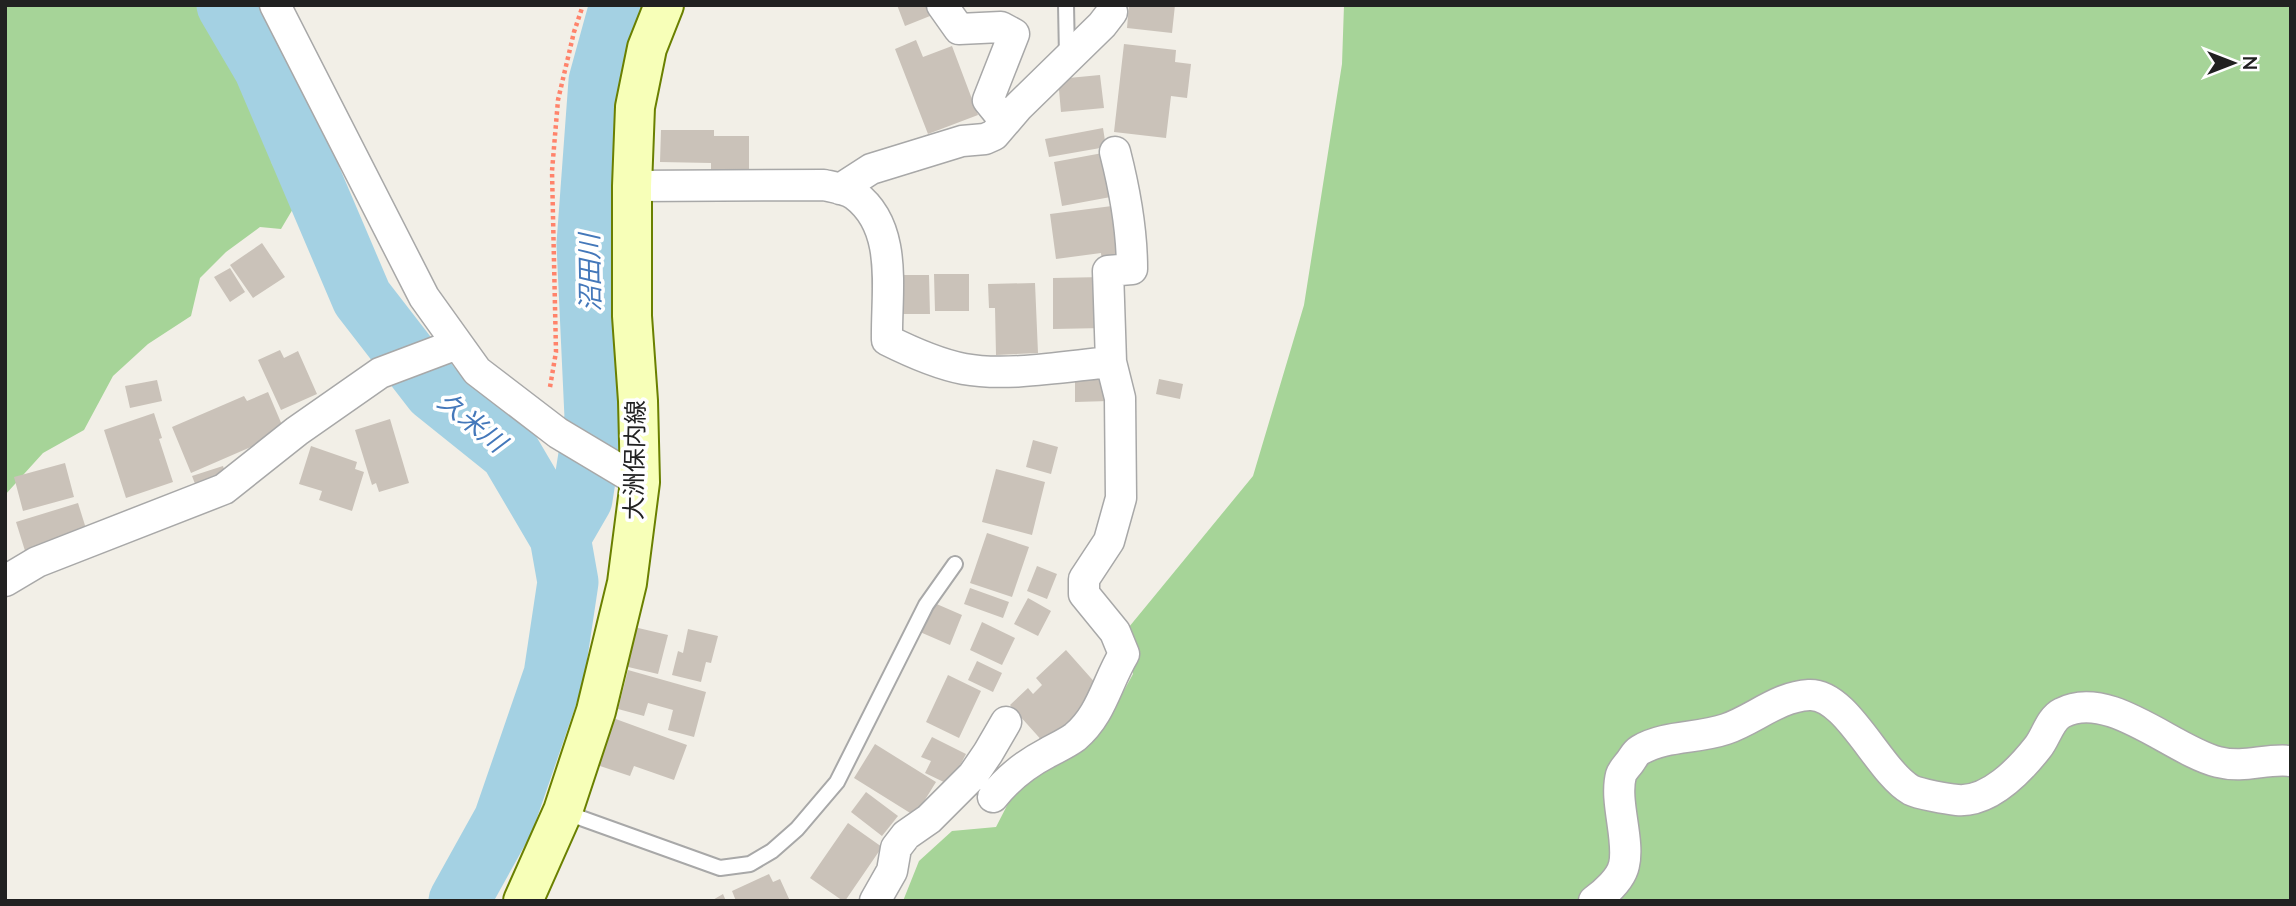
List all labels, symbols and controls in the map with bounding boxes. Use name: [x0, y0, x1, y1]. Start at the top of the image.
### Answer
north arrow: [2198, 28, 2268, 98]
text: N: [2239, 56, 2262, 70]
water label: 沼田川: [572, 231, 606, 312]
water label: 久米川: [432, 384, 515, 460]
street label: 大洲保内線: [618, 400, 649, 520]

